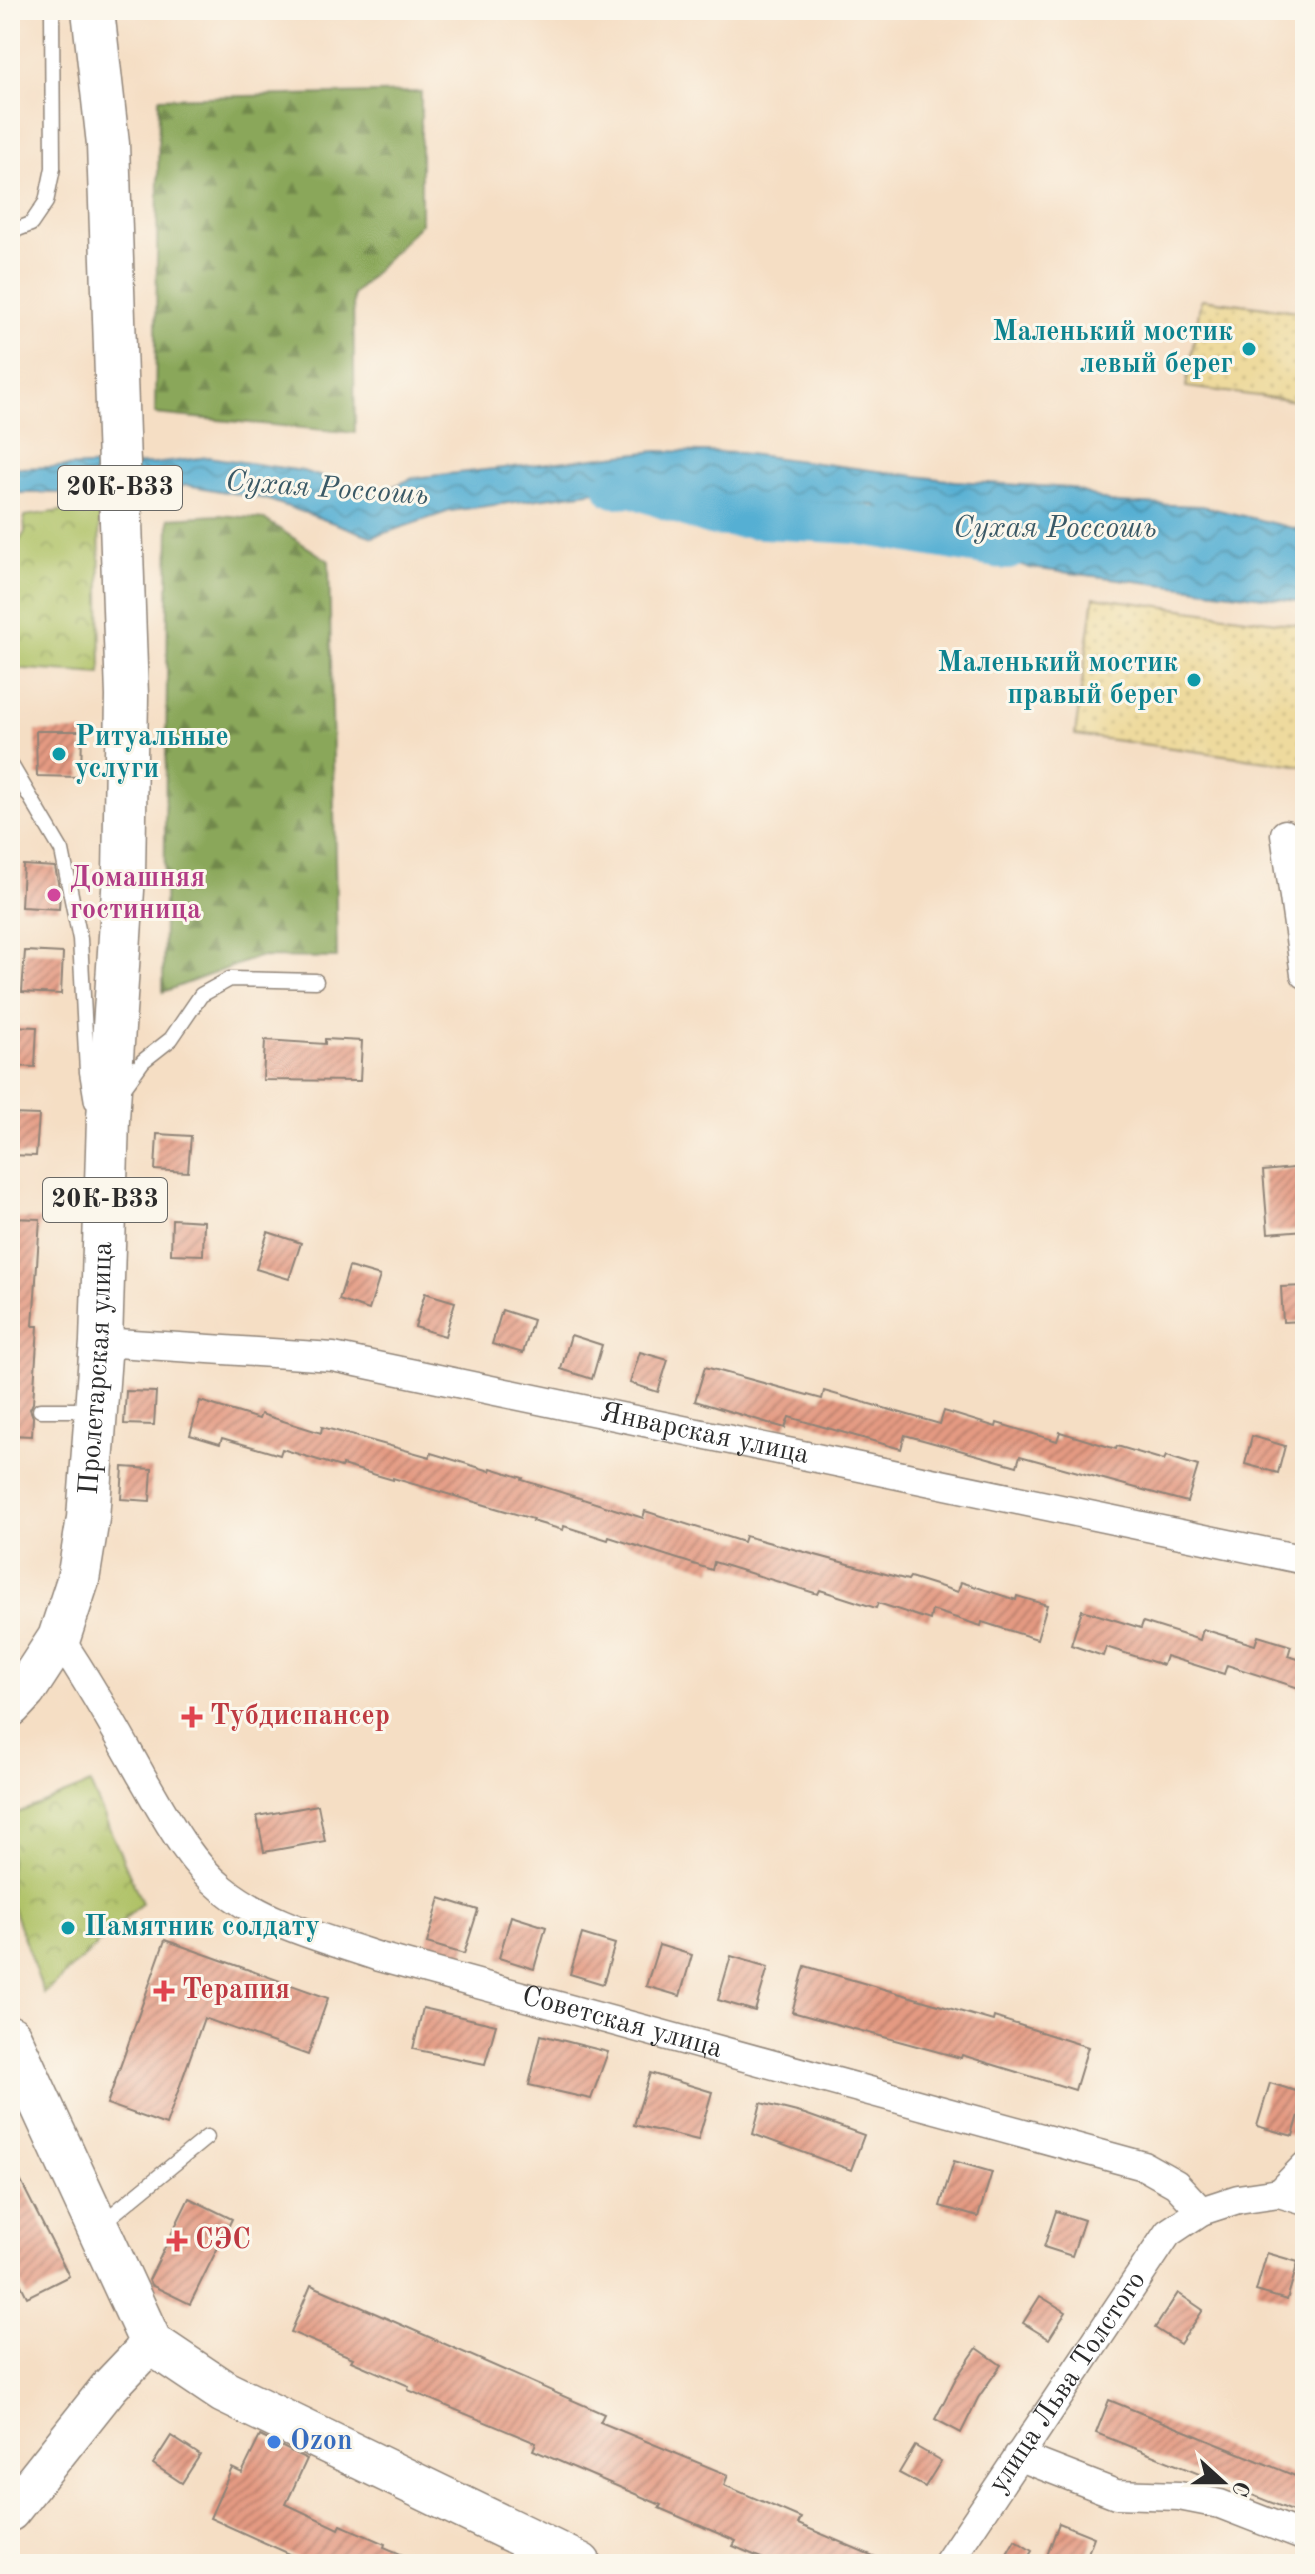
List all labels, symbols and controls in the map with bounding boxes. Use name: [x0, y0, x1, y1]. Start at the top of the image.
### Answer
place label: Маленький мостик левый берег: [993, 319, 1233, 379]
marker: Маленький мостик левый берег: [1240, 340, 1258, 358]
road number: 20К-В33: [58, 466, 182, 510]
water label: Сухая Россошь: [224, 467, 430, 511]
water label: Сухая Россошь: [953, 514, 1157, 544]
place label: Маленький мостик правый берег: [938, 650, 1178, 710]
marker: Маленький мостик правый берег: [1185, 671, 1203, 689]
place label: Ритуальные услуги: [75, 724, 229, 784]
marker: Ритуальные услуги: [50, 745, 68, 763]
place label: Домашняя гостиница: [70, 865, 205, 925]
marker: Домашняя гостиница: [45, 886, 63, 904]
road number: 20К-В33: [43, 1178, 167, 1222]
street label: Пролетарская улица: [76, 1241, 118, 1496]
street label: Январская улица: [598, 1399, 811, 1470]
place label: Тубдиспансер: [210, 1703, 390, 1731]
marker: Тубдиспансер: [181, 1706, 203, 1728]
place label: Памятник солдату: [84, 1914, 320, 1942]
marker: Памятник солдату: [59, 1919, 77, 1937]
place label: Терапия: [182, 1977, 290, 2005]
marker: Терапия: [153, 1980, 175, 2002]
street label: Советская улица: [519, 1983, 725, 2064]
place label: СЭС: [195, 2226, 251, 2255]
marker: СЭС: [166, 2230, 188, 2252]
street label: улица Льва Толстого: [984, 2267, 1152, 2498]
place label: Ozon: [290, 2428, 353, 2456]
marker: Ozon: [265, 2433, 283, 2451]
north arrow: [1183, 2442, 1263, 2522]
text: С: [1227, 2478, 1253, 2499]

